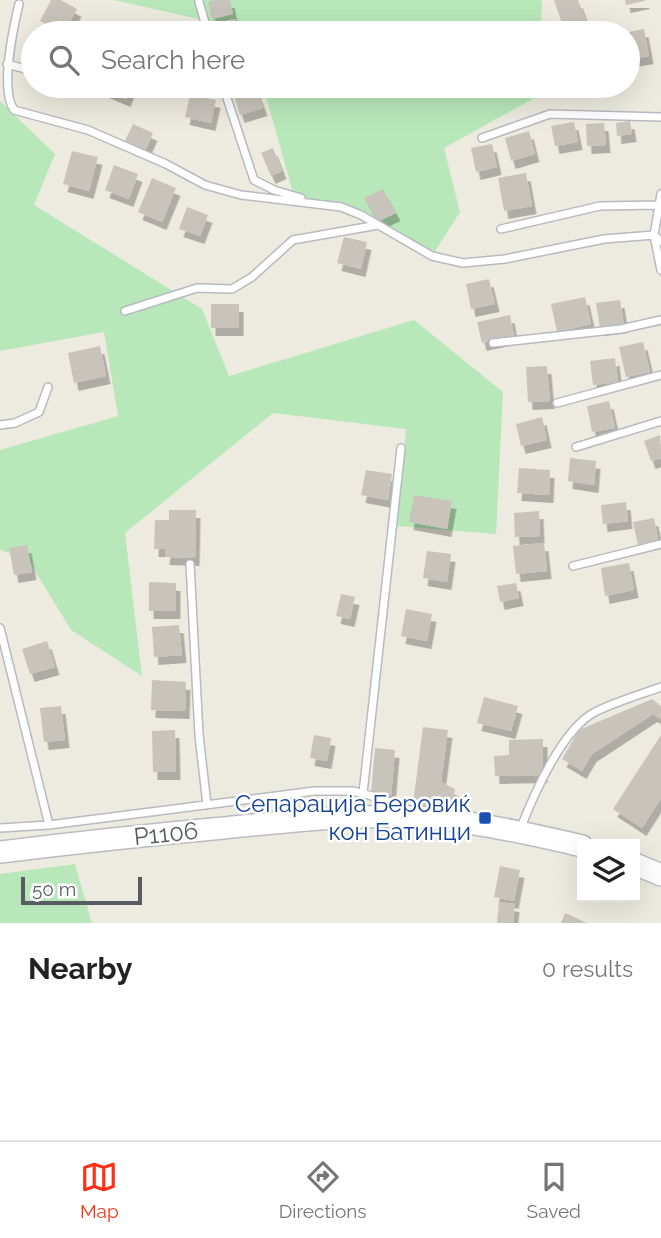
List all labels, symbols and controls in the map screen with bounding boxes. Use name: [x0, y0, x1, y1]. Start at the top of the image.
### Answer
search box: [21, 21, 640, 98]
icon: search: [45, 41, 83, 79]
text: Search here: [101, 45, 245, 75]
place label: Сепарација Беровиќ кон Батинци: [235, 789, 471, 846]
marker: Сепарација Беровиќ кон Батинци: [477, 810, 493, 826]
street label: P1106: [132, 816, 200, 851]
map controls: [577, 839, 640, 902]
button: layers: [577, 839, 640, 902]
scale bar: [21, 874, 142, 906]
text: 50 m: [32, 878, 76, 900]
text: Nearby: [28, 951, 132, 986]
text: 0 results: [542, 955, 633, 982]
tab: Map: [80, 1158, 119, 1222]
tab: Directions: [279, 1158, 367, 1222]
tab: Saved: [527, 1158, 581, 1222]

